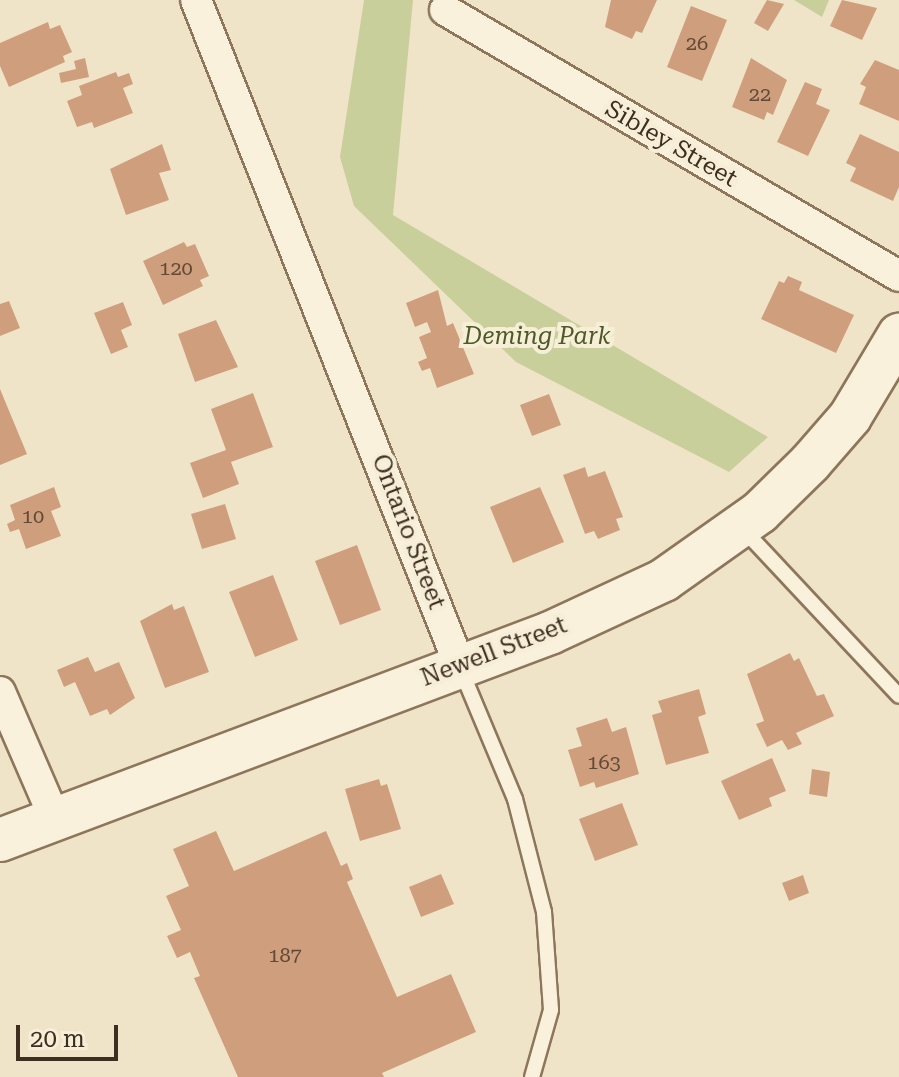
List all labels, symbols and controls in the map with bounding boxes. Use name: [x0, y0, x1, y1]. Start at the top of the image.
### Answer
house number: 26: [686, 31, 708, 55]
house number: 22: [749, 82, 771, 106]
street label: Sibley Street: [600, 95, 742, 193]
house number: 120: [159, 256, 193, 280]
park label: Deming Park: [464, 323, 610, 351]
street label: Ontario Street: [365, 451, 451, 613]
house number: 10: [22, 504, 44, 528]
street label: Newell Street: [417, 611, 571, 693]
house number: 163: [587, 750, 621, 774]
house number: 187: [268, 943, 302, 967]
scale bar: [20, 1009, 122, 1059]
text: 20 m: [30, 1025, 85, 1053]

